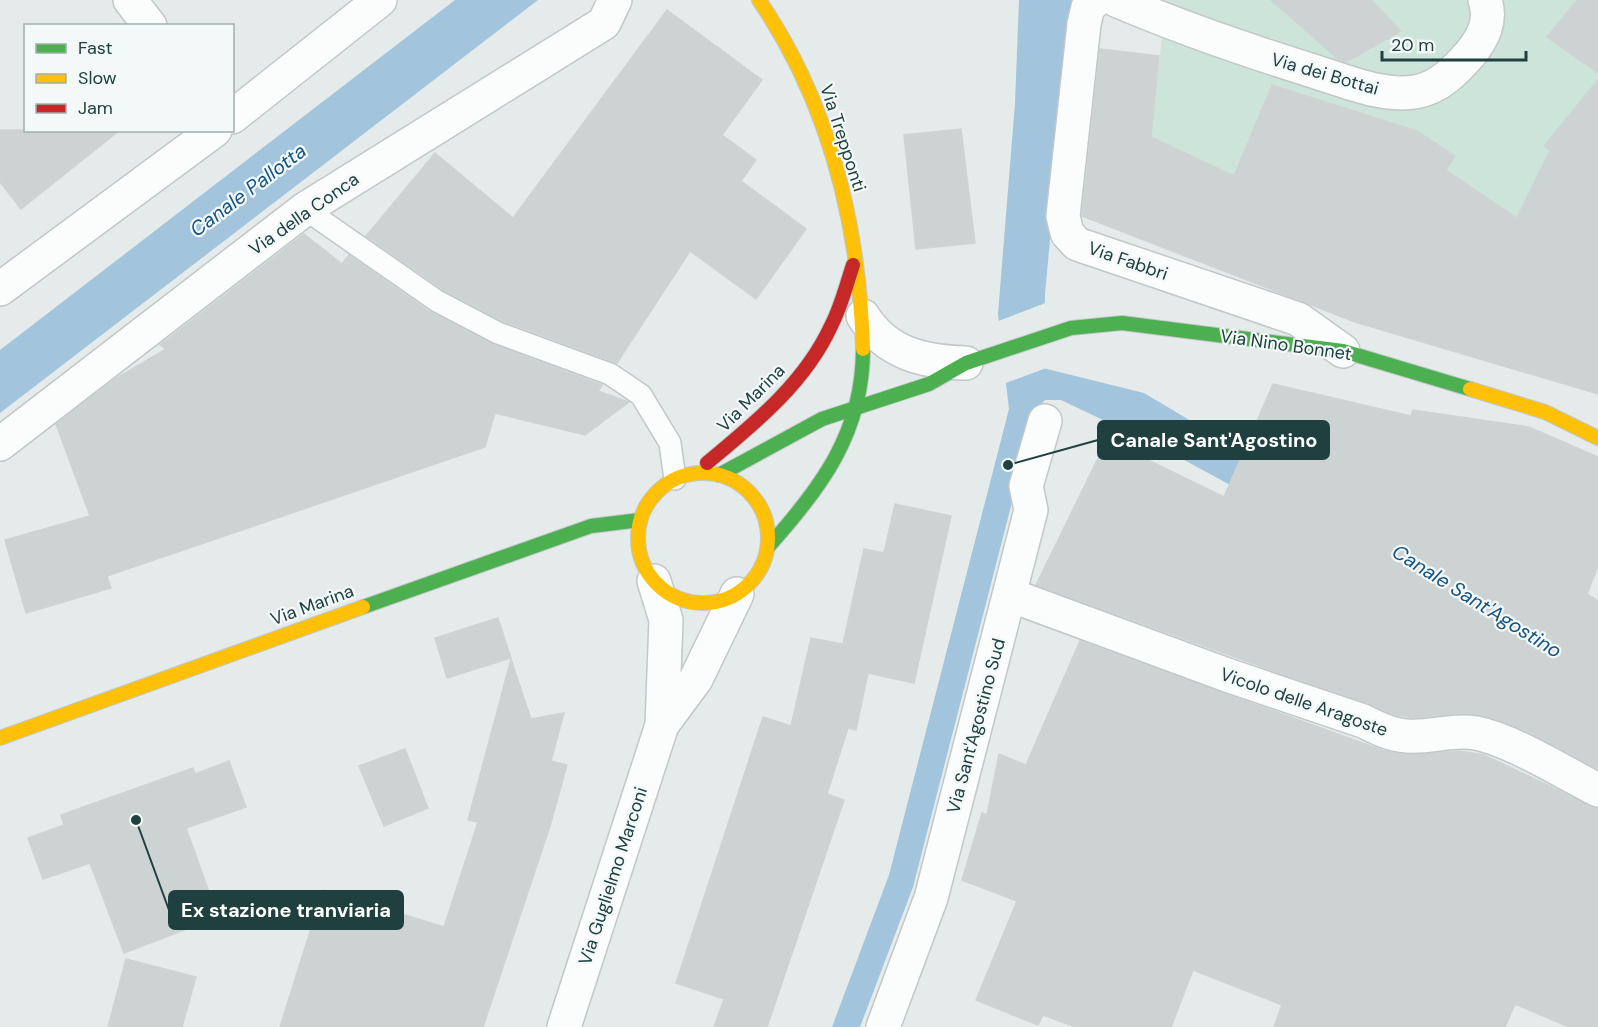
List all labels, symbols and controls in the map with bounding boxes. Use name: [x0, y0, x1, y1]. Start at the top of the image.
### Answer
legend: [24, 24, 234, 132]
scale bar: [1382, 24, 1526, 62]
text: 20 m: [1391, 33, 1434, 57]
text: Fast: [78, 36, 113, 60]
street label: Via dei Bottai: [1268, 47, 1382, 101]
text: Slow: [78, 66, 117, 90]
street label: Via Trepponti: [814, 81, 872, 195]
text: Jam: [78, 96, 113, 120]
water label: Canale Pallotta: [185, 138, 311, 242]
street label: Via della Conca: [244, 167, 364, 261]
street label: Via Fabbri: [1085, 236, 1171, 286]
street label: Via Nino Bonnet: [1219, 324, 1353, 366]
street label: Via Marina: [712, 359, 790, 437]
callout: Canale Sant'Agostino: [1098, 421, 1329, 459]
text: Canale Sant'Agostino: [1111, 427, 1317, 453]
water label: Canale Sant'Agostino: [1387, 538, 1567, 664]
street label: Via Marina: [267, 579, 357, 631]
street label: Via Sant'Agostino Sud: [941, 636, 1011, 816]
street label: Vicolo delle Aragoste: [1217, 662, 1391, 742]
street label: Via Guglielmo Marconi: [573, 784, 653, 968]
callout: Ex stazione tranviaria: [169, 891, 403, 929]
text: Ex stazione tranviaria: [181, 897, 391, 923]

